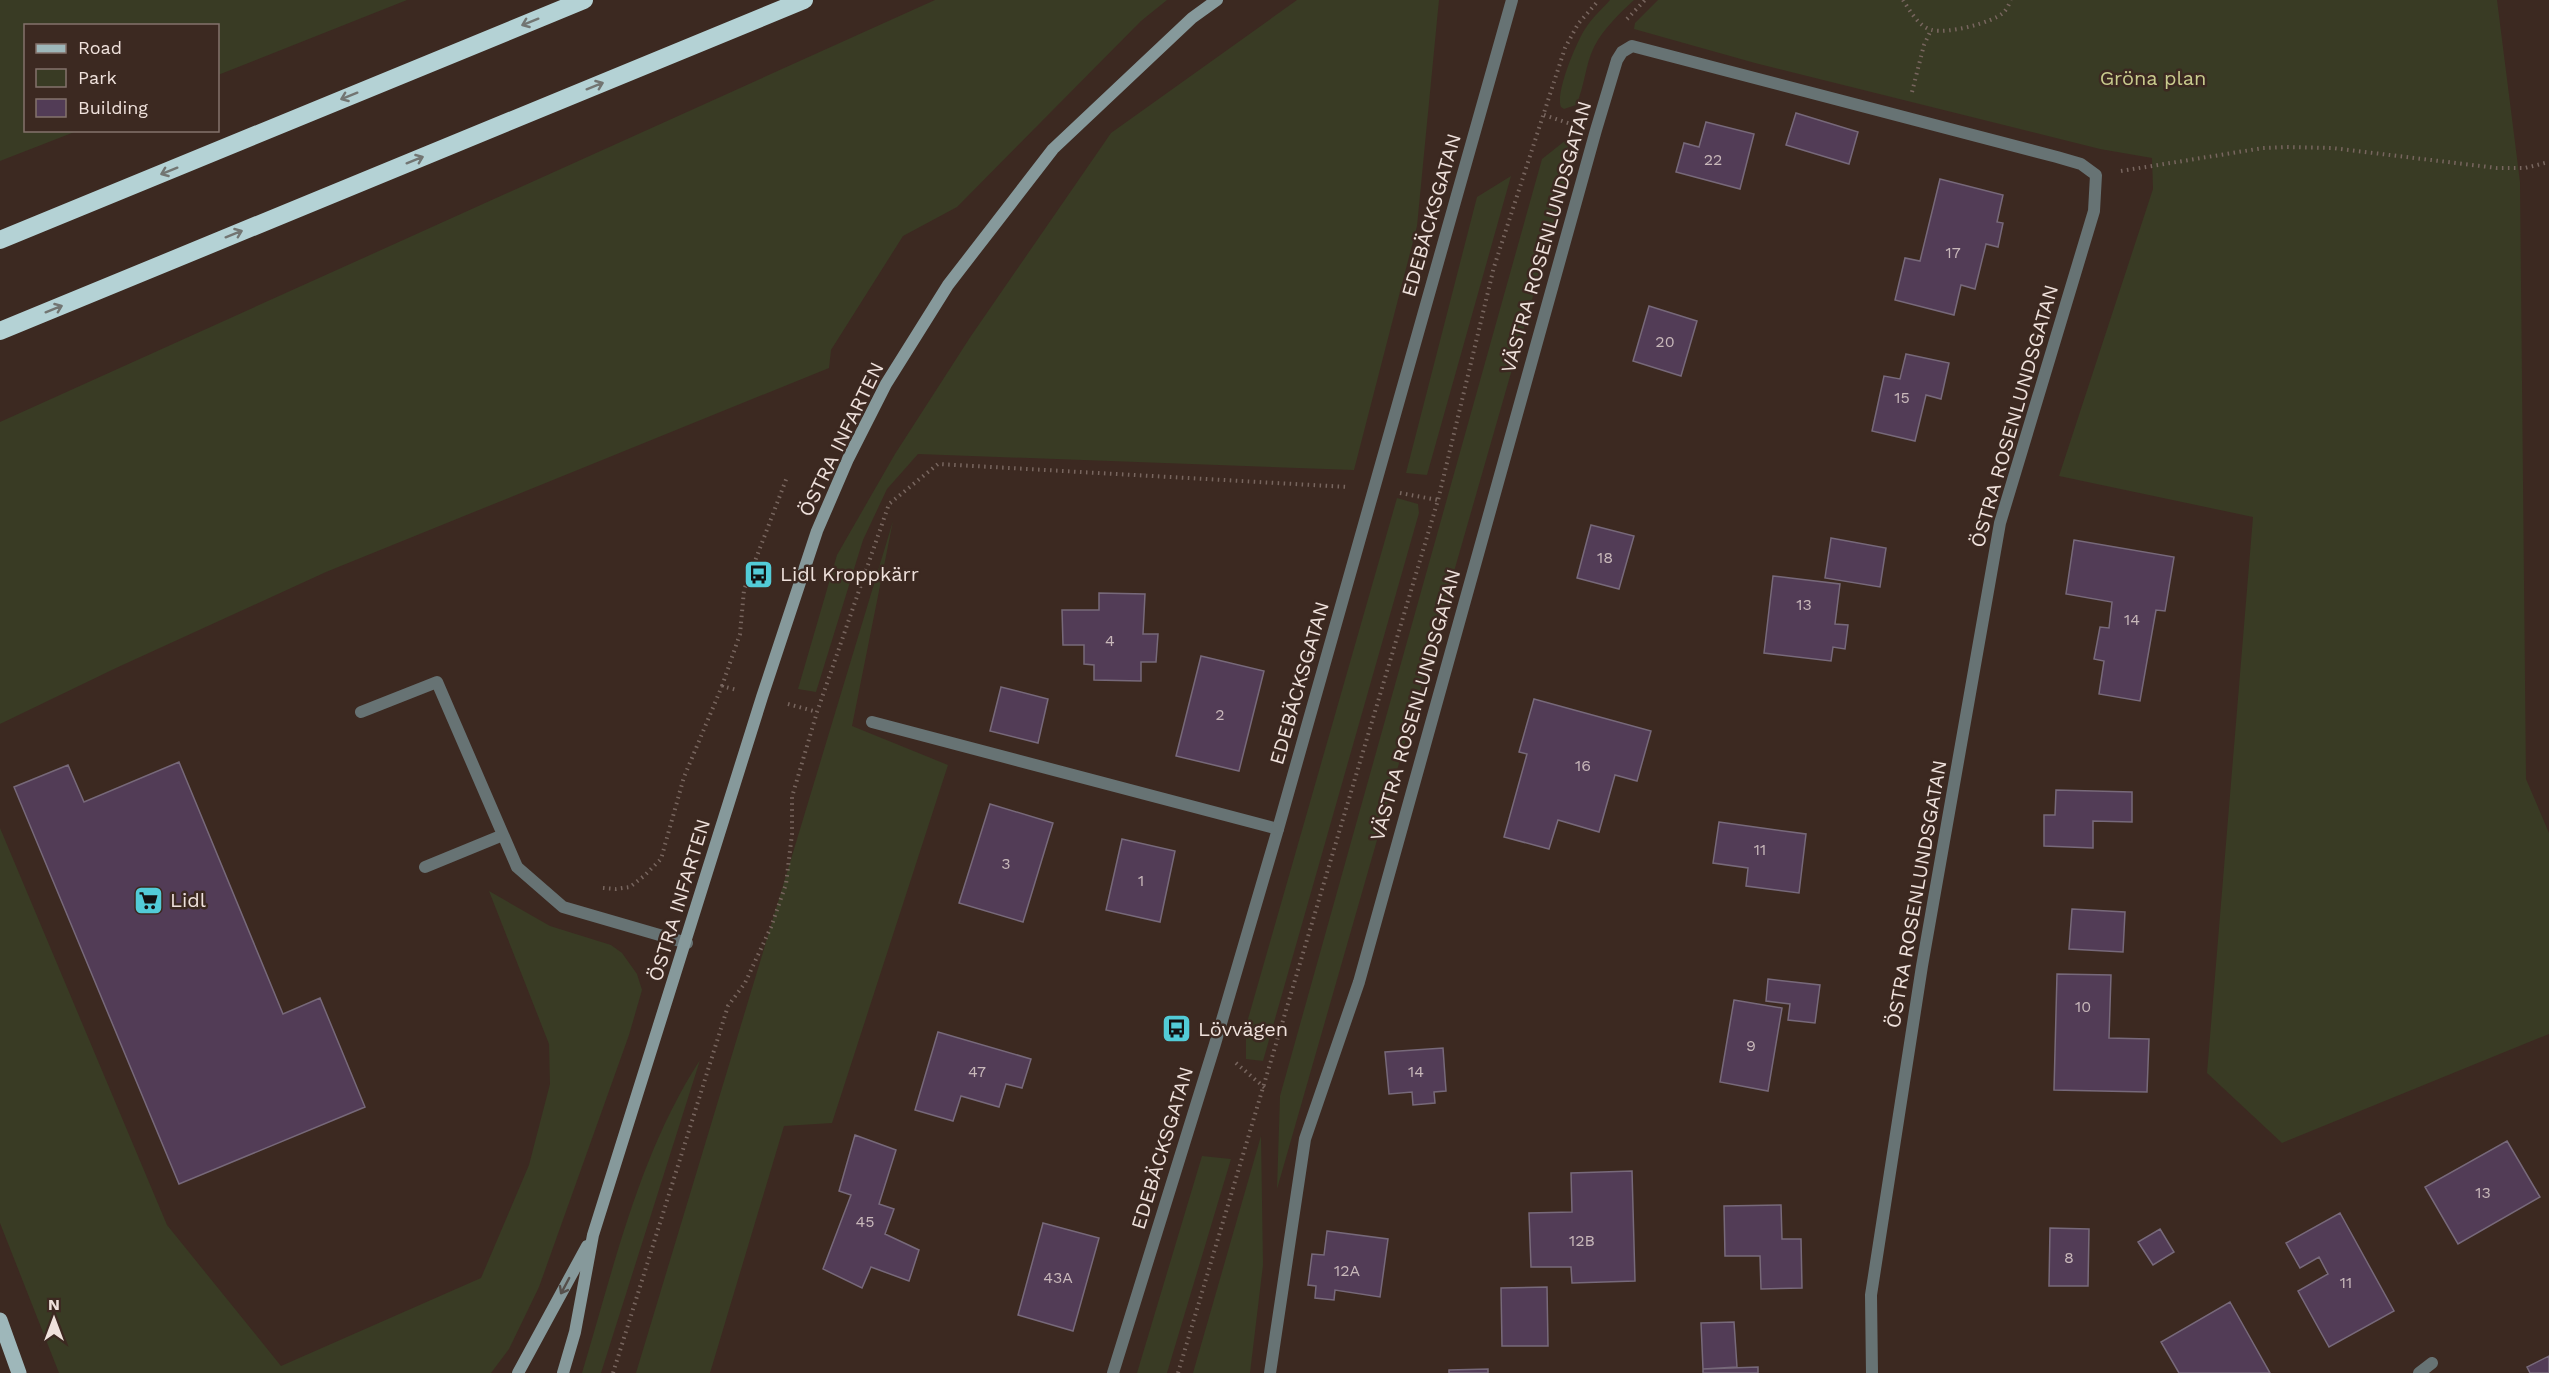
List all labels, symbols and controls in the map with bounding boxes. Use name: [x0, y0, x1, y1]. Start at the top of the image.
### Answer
one-way arrow: [521, 17, 540, 28]
legend: [24, 24, 219, 132]
text: Road: [78, 37, 122, 58]
park label: Gröna plan: [2100, 66, 2206, 90]
text: Park: [78, 67, 117, 88]
one-way arrow: [585, 80, 604, 91]
one-way arrow: [341, 91, 359, 102]
text: Building: [78, 97, 148, 118]
street label: VÄSTRA ROSENLUNDSGATAN: [1496, 98, 1596, 376]
street label: EDEBÄCKSGATAN: [1396, 131, 1466, 299]
house number: 22: [1704, 150, 1722, 169]
one-way arrow: [405, 154, 423, 165]
one-way arrow: [160, 166, 179, 177]
one-way arrow: [225, 228, 243, 239]
house number: 17: [1945, 243, 1961, 262]
street label: ÖSTRA ROSENLUNDSGATAN: [1965, 282, 2063, 550]
one-way arrow: [44, 303, 63, 314]
house number: 20: [1655, 332, 1675, 351]
street label: ÖSTRA INFARTEN: [793, 358, 889, 520]
house number: 15: [1894, 388, 1910, 407]
house number: 18: [1597, 548, 1613, 567]
bus stop icon: Lidl Kroppkärr: [743, 558, 775, 590]
place label: Lidl Kroppkärr: [780, 562, 919, 586]
street label: VÄSTRA ROSENLUNDSGATAN: [1365, 566, 1465, 844]
house number: 13: [1796, 595, 1812, 614]
street label: EDEBÄCKSGATAN: [1264, 599, 1334, 767]
house number: 14: [2124, 610, 2140, 629]
house number: 4: [1105, 631, 1115, 650]
house number: 2: [1215, 705, 1225, 724]
house number: 16: [1575, 756, 1591, 775]
street label: ÖSTRA ROSENLUNDSGATAN: [1881, 758, 1951, 1030]
street label: ÖSTRA INFARTEN: [643, 816, 715, 984]
house number: 11: [1754, 840, 1766, 859]
house number: 3: [1001, 854, 1011, 873]
house number: 1: [1138, 871, 1144, 890]
supermarket icon: Lidl: [133, 884, 165, 916]
place label: Lidl: [170, 888, 206, 912]
house number: 10: [2075, 997, 2091, 1016]
bus stop icon: Lövvägen: [1161, 1013, 1193, 1045]
place label: Lövvägen: [1198, 1017, 1288, 1041]
house number: 9: [1746, 1036, 1756, 1055]
house number: 47: [968, 1062, 986, 1081]
house number: 14: [1408, 1062, 1424, 1081]
street label: EDEBÄCKSGATAN: [1126, 1064, 1198, 1232]
house number: 13: [2475, 1183, 2491, 1202]
house number: 45: [855, 1212, 875, 1231]
house number: 12B: [1569, 1231, 1595, 1250]
house number: 8: [2064, 1248, 2074, 1267]
house number: 12A: [1334, 1261, 1360, 1280]
house number: 43A: [1043, 1268, 1073, 1287]
house number: 11: [2340, 1273, 2352, 1292]
one-way arrow: [559, 1277, 571, 1294]
north arrow: [24, 1289, 84, 1349]
text: N: [48, 1295, 60, 1314]

